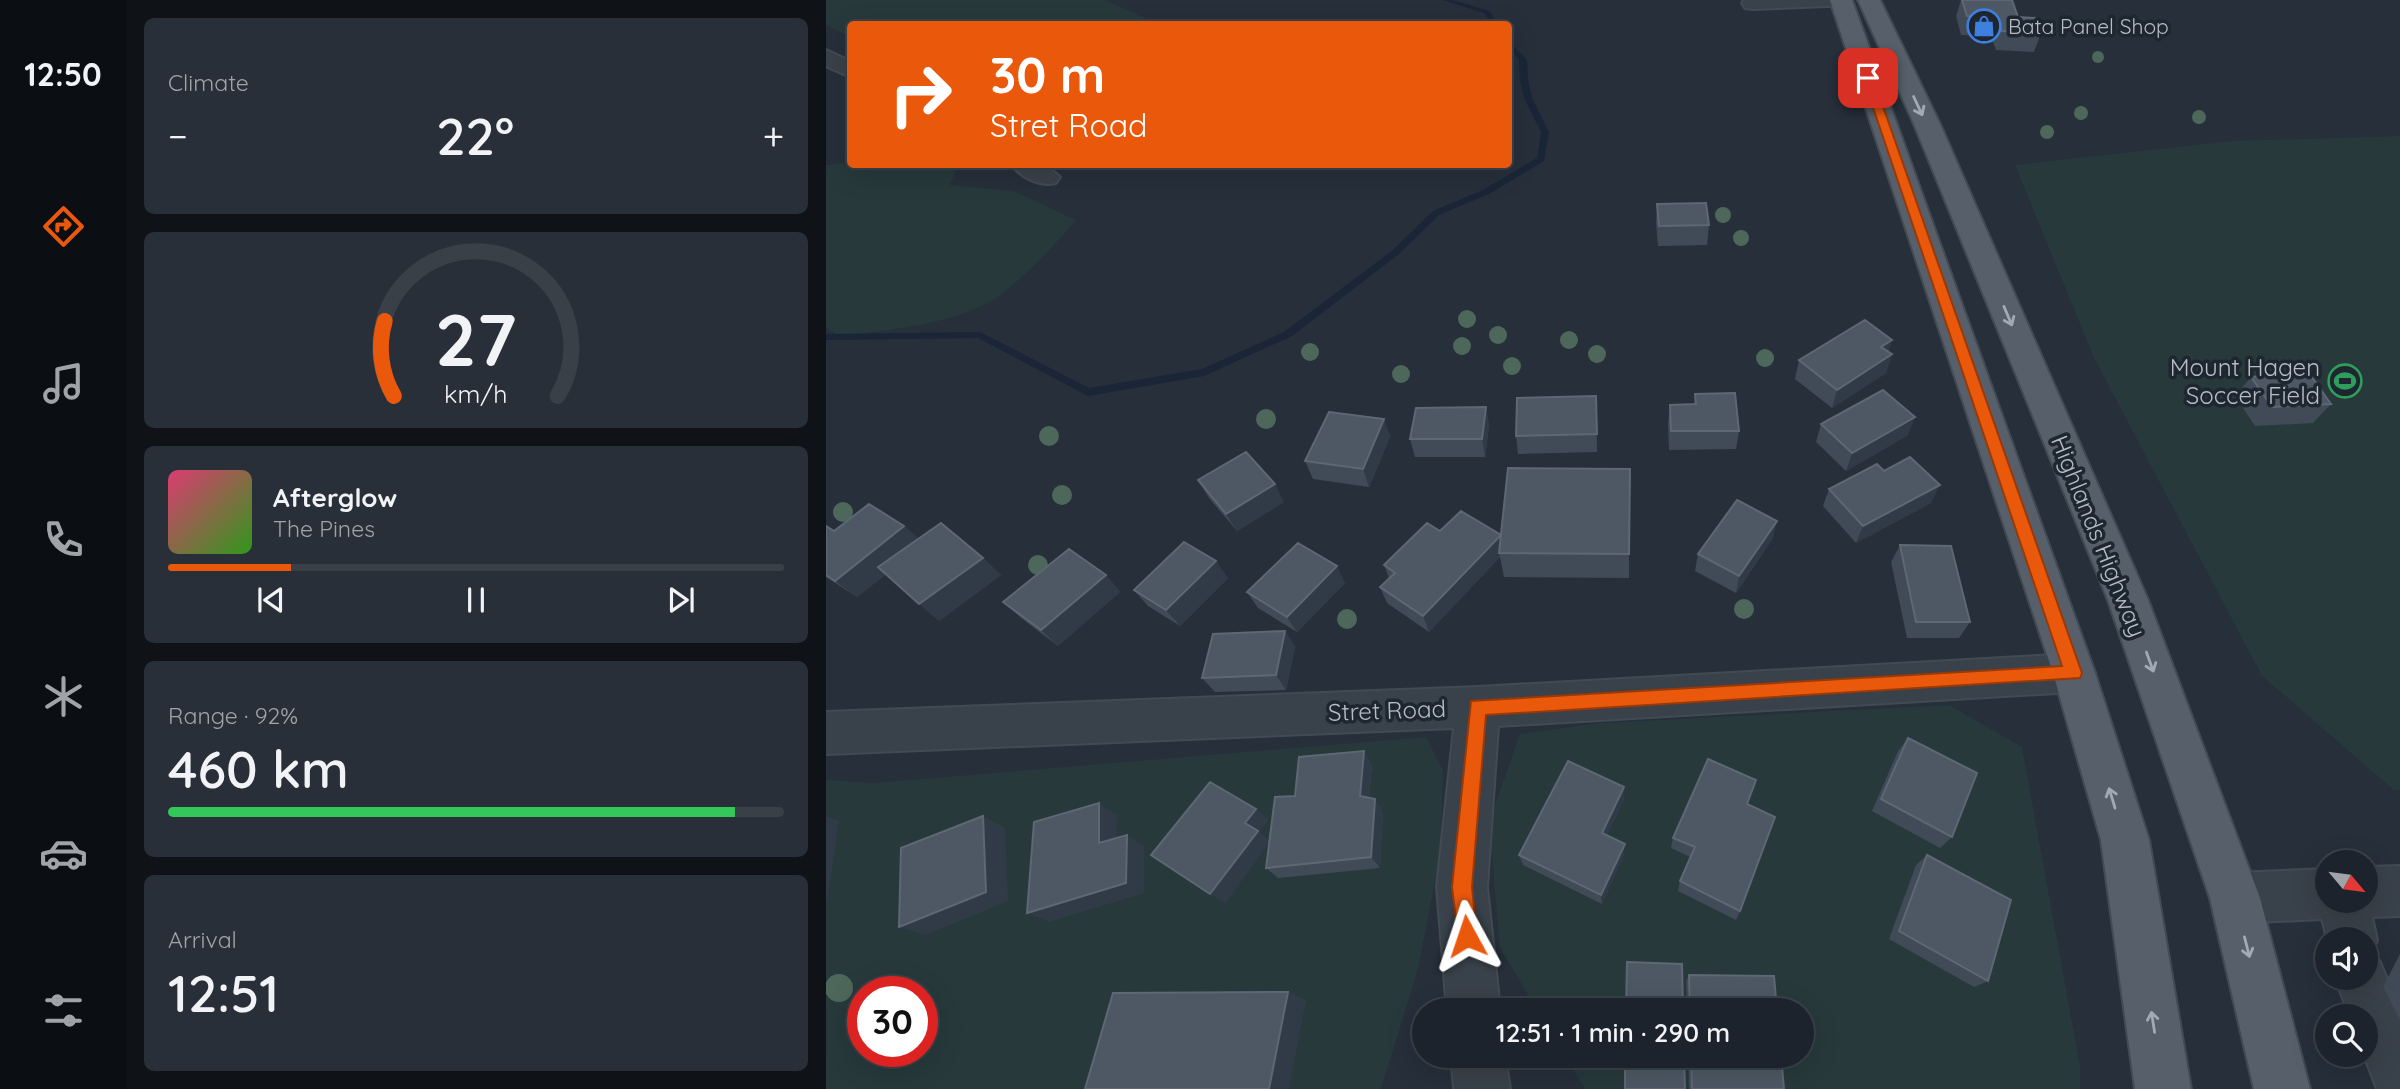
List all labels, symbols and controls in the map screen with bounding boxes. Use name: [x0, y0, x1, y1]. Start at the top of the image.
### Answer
shop icon: Bata Panel Shop: [1965, 7, 2003, 45]
place label: Bata Panel Shop: [2008, 13, 2169, 39]
text: 30 m: [990, 44, 1105, 105]
pin: [1838, 48, 1898, 108]
icon: right: [875, 49, 966, 140]
text: 12:50: [24, 54, 102, 94]
icon: arrive: [1849, 59, 1887, 97]
text: Climate: [168, 68, 249, 97]
one-way arrow: [1912, 95, 1926, 116]
text: 22°: [436, 103, 514, 168]
text: Stret Road: [990, 105, 1148, 145]
text: −: [168, 112, 188, 160]
text: +: [763, 112, 784, 160]
icon: directions: [39, 202, 88, 251]
text: 27: [435, 294, 517, 385]
one-way arrow: [2002, 304, 2015, 326]
place label: Mount Hagen Soccer Field: [2170, 352, 2320, 410]
icon: music: [39, 359, 88, 408]
sports icon: Mount Hagen Soccer Field: [2326, 362, 2364, 400]
text: km/h: [444, 378, 508, 409]
street label: Highlands Highway: [2045, 431, 2153, 641]
text: Afterglow: [273, 481, 397, 514]
text: The Pines: [273, 514, 375, 543]
icon: phone: [39, 515, 88, 564]
icon: previous: [252, 581, 290, 619]
icon: pause: [457, 581, 495, 619]
icon: next: [662, 581, 700, 619]
one-way arrow: [2145, 650, 2157, 672]
icon: climate: [39, 672, 88, 721]
street label: Stret Road: [1327, 693, 1447, 727]
text: Range · 92%: [168, 701, 298, 730]
text: 460 km: [168, 736, 349, 801]
one-way arrow: [2105, 787, 2118, 809]
icon: car: [39, 829, 88, 878]
north arrow: [2315, 850, 2378, 914]
map controls: [2315, 850, 2378, 1067]
position arrow: [1430, 899, 1504, 973]
text: Arrival: [168, 925, 237, 954]
button: sound: [2315, 927, 2378, 990]
one-way arrow: [2241, 935, 2254, 957]
text: 12:51: [168, 960, 279, 1025]
speed limit sign: 30: [847, 976, 938, 1067]
icon: filters: [39, 986, 88, 1035]
button: search: [2315, 1004, 2378, 1067]
one-way arrow: [2146, 1011, 2159, 1033]
text: 12:51 · 1 min · 290 m: [1496, 1016, 1730, 1049]

